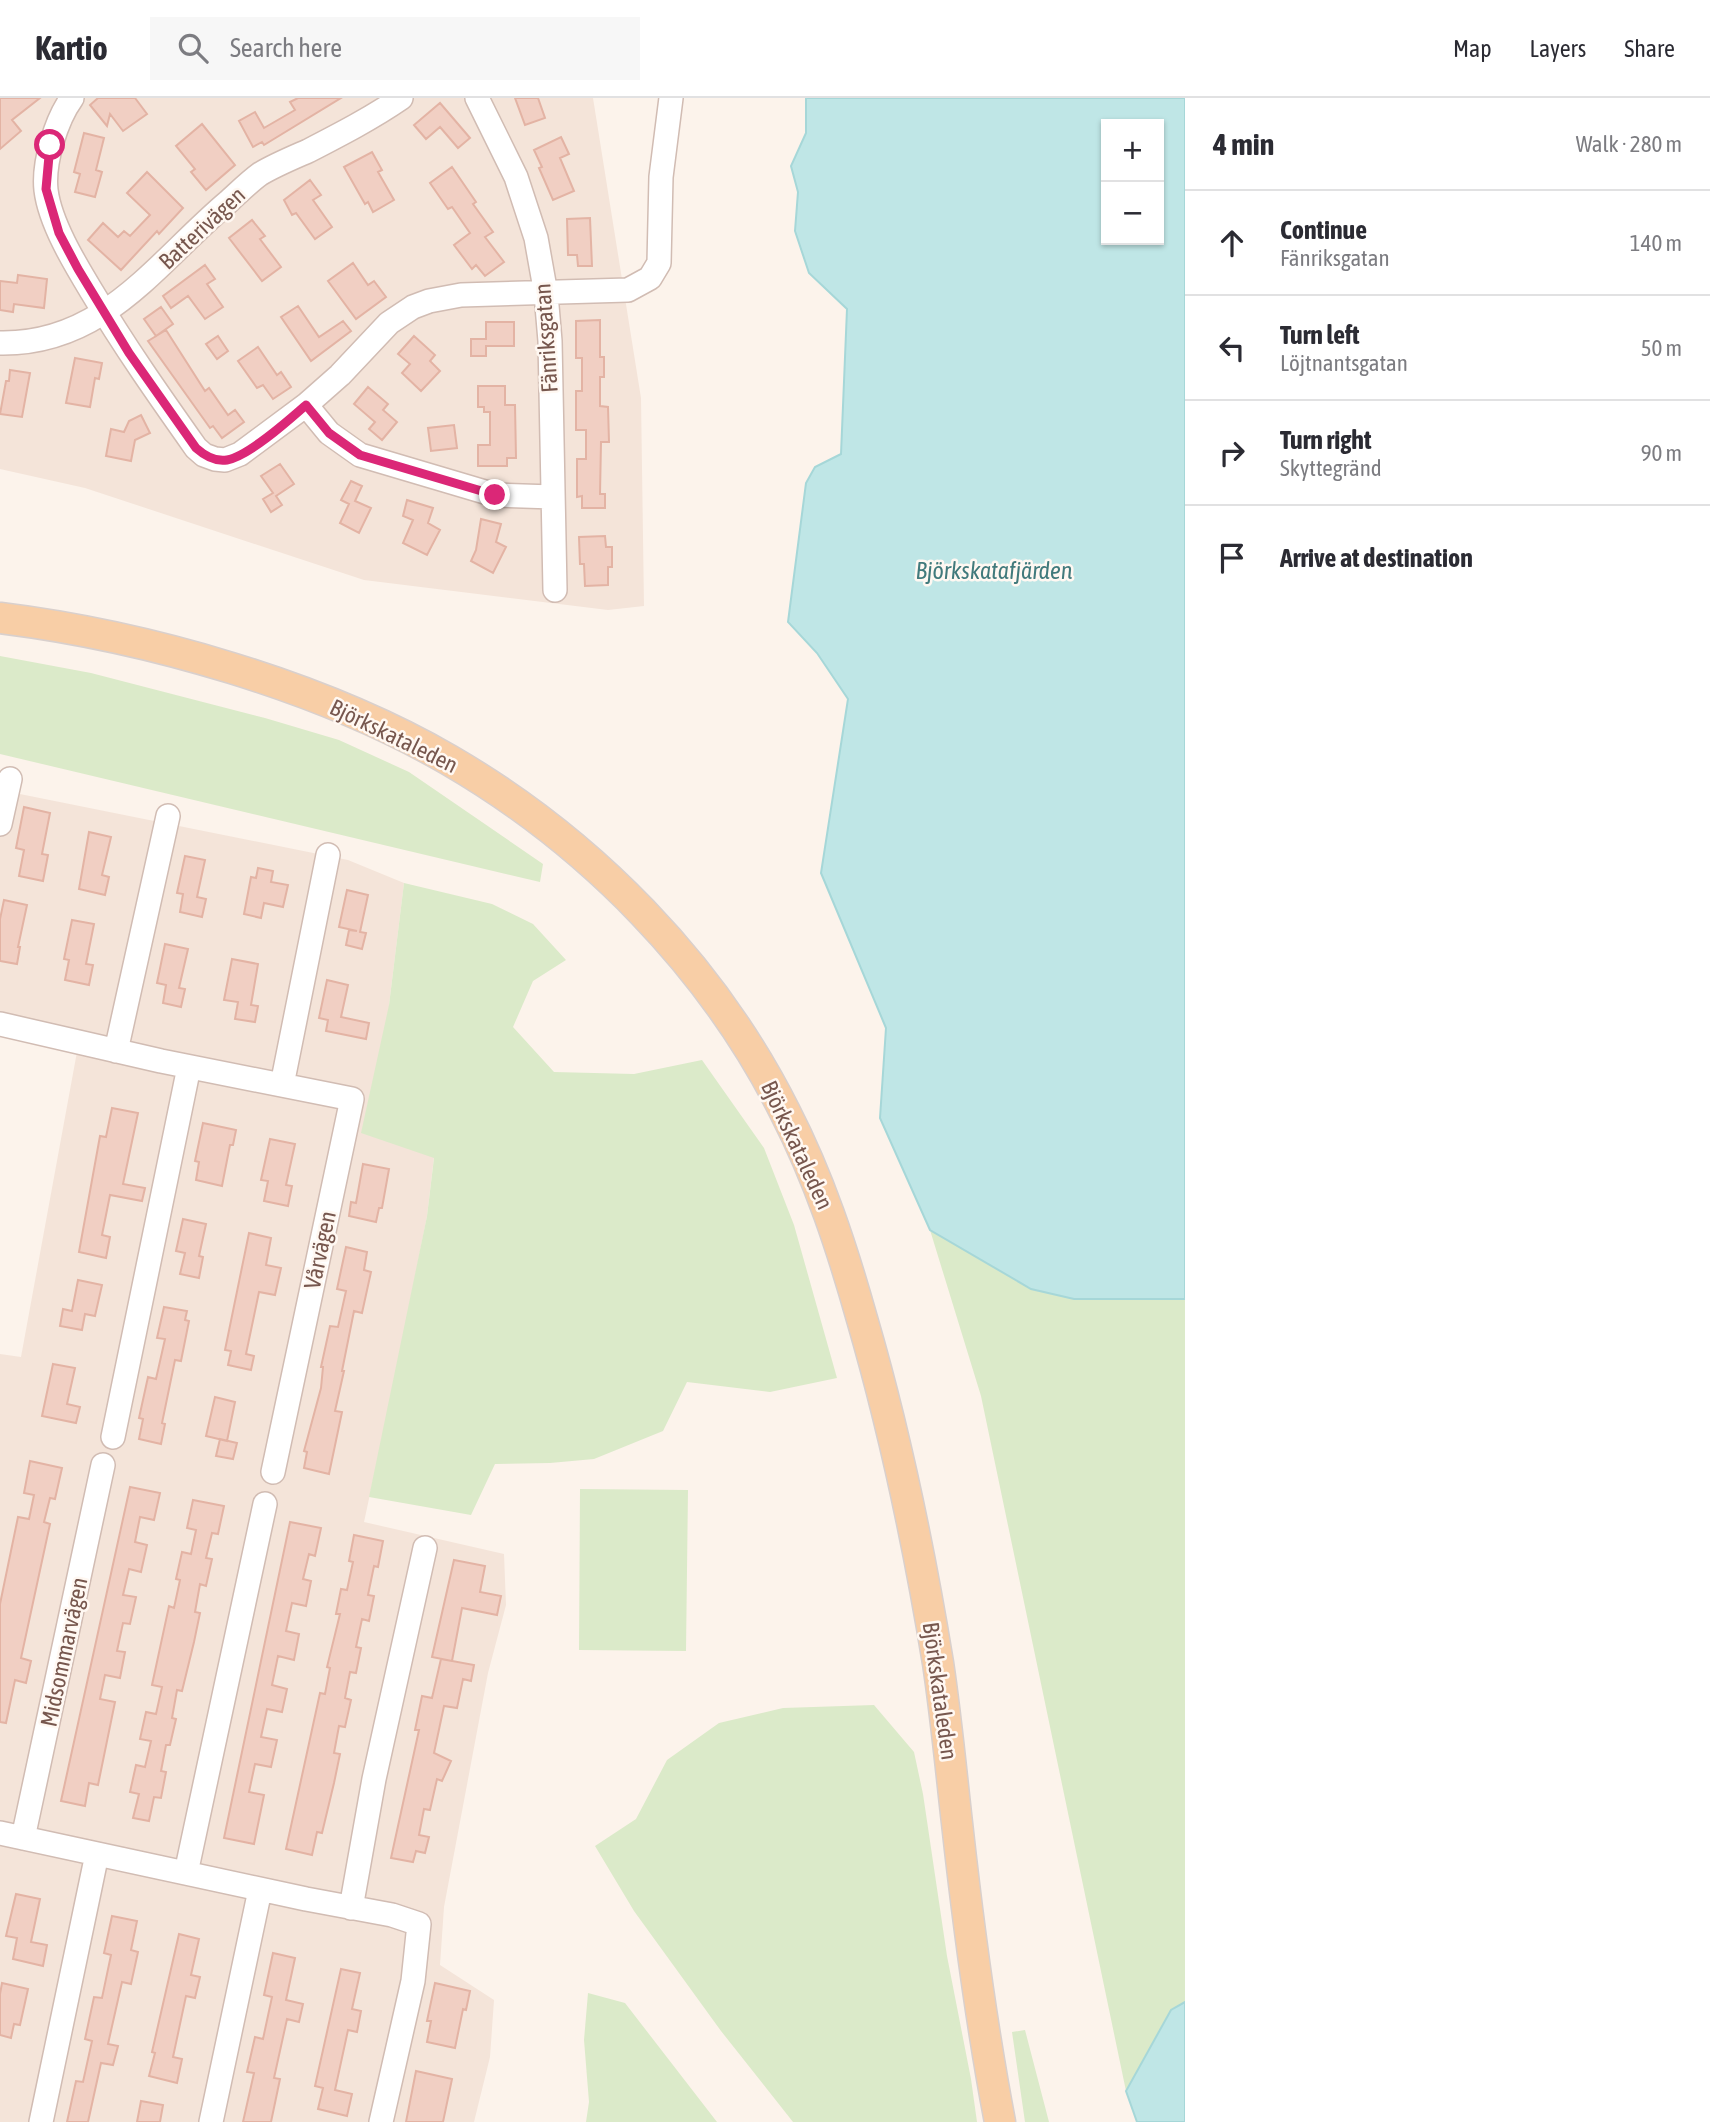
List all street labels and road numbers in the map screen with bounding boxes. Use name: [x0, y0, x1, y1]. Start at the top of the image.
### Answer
street label: Batterivägen: [154, 182, 250, 274]
street label: Fänriksgatan: [529, 282, 563, 394]
street label: Björkskataleden: [326, 694, 462, 778]
street label: Björkskataleden: [756, 1077, 838, 1213]
street label: Vårvägen: [299, 1209, 341, 1291]
street label: Midsommarvägen: [35, 1575, 93, 1729]
street label: Björkskataleden: [917, 1620, 963, 1762]

